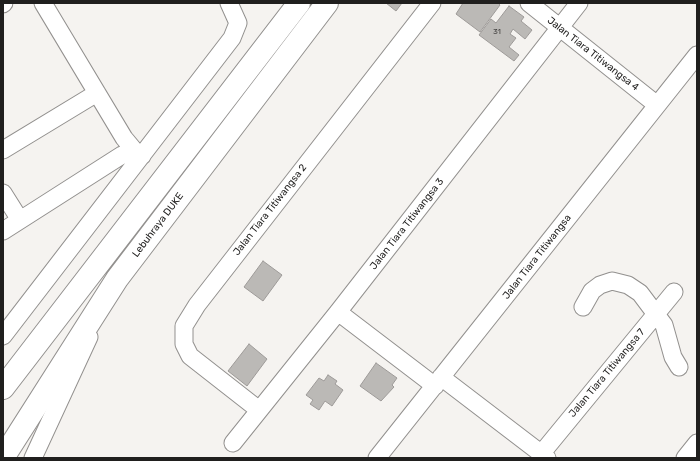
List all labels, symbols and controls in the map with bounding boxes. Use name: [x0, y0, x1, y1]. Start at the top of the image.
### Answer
street label: Jalan Tiara Titiwangsa 4: [545, 15, 641, 93]
house number: 31: [493, 27, 501, 37]
street label: Jalan Tiara Titiwangsa 2: [231, 162, 309, 258]
street label: Jalan Tiara Titiwangsa 3: [368, 176, 446, 272]
street label: Lebuhraya DUKE: [130, 190, 186, 260]
street label: Jalan Tiara Titiwangsa: [500, 212, 574, 302]
street label: Jalan Tiara Titiwangsa 7: [566, 326, 648, 420]

